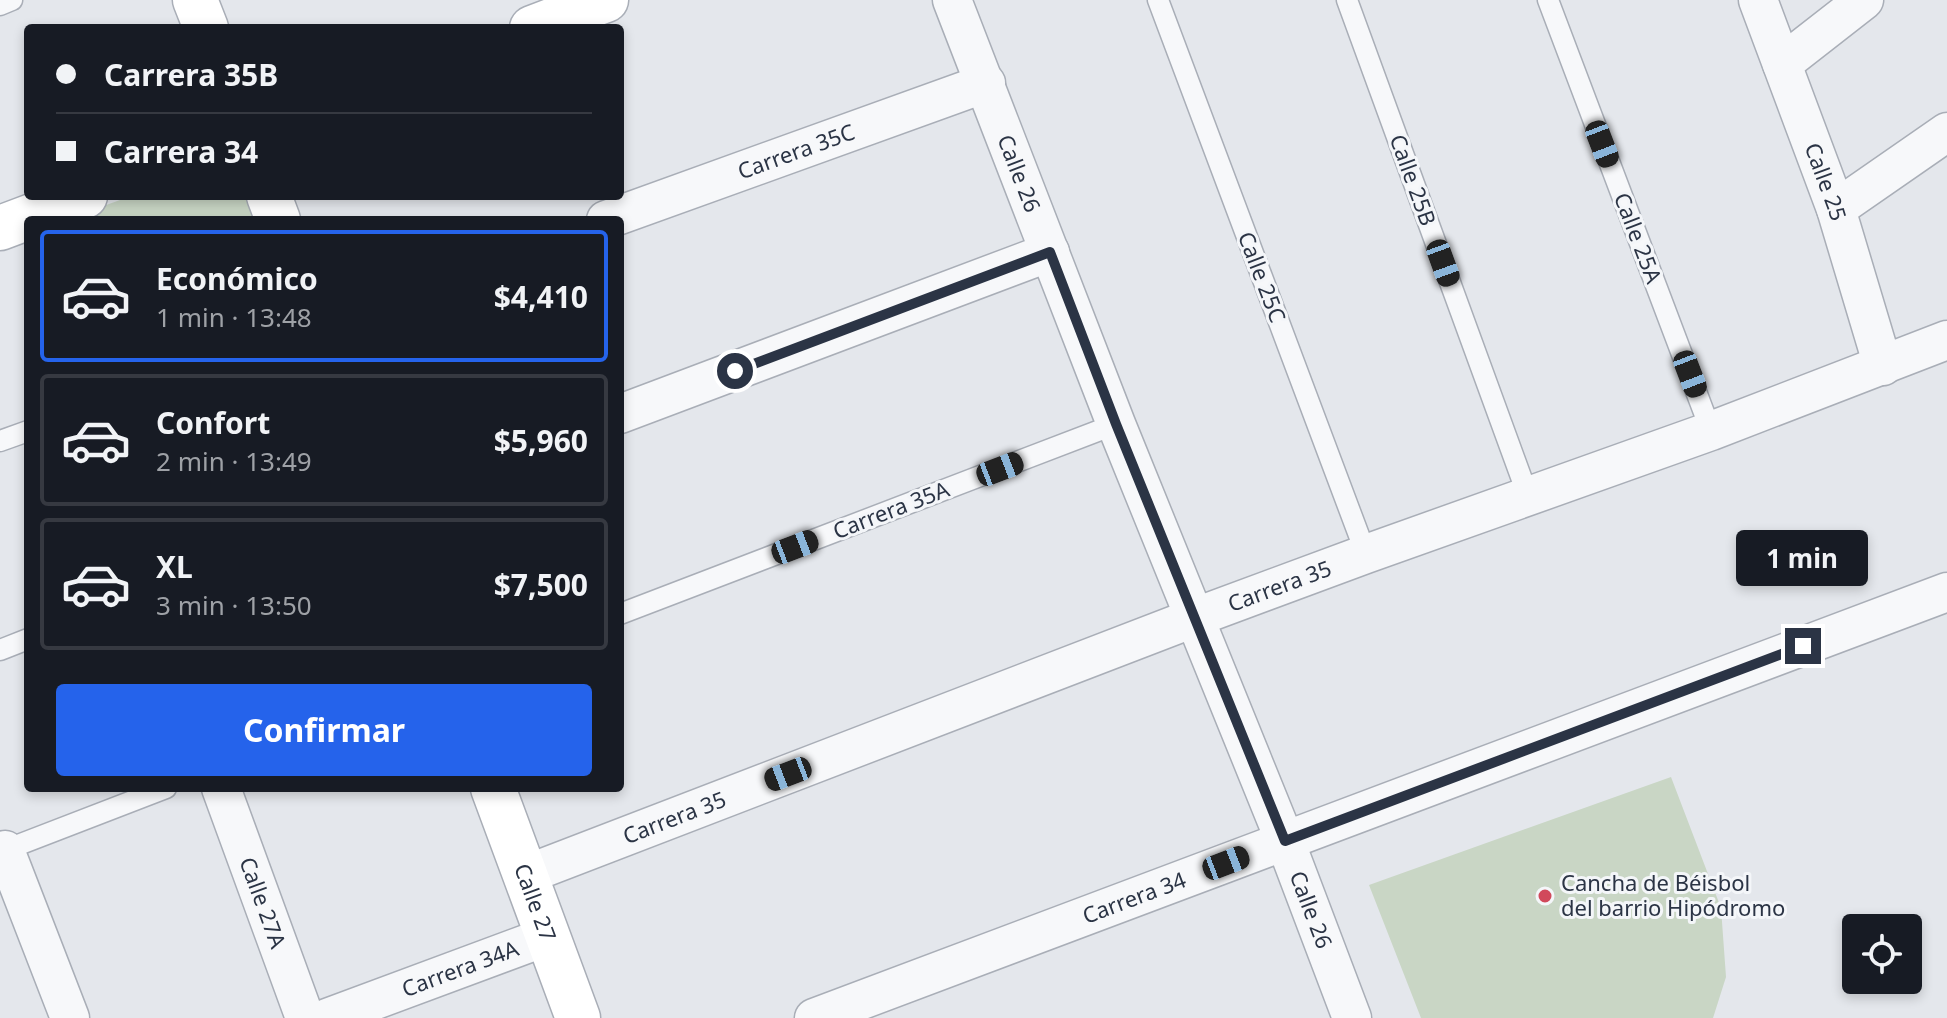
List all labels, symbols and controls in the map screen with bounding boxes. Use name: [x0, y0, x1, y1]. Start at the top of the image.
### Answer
text: Carrera 35B: [104, 54, 278, 95]
street label: Carrera 35C: [733, 116, 858, 185]
car: [1582, 117, 1622, 171]
street label: Calle 26: [991, 130, 1049, 216]
street label: Calle 25B: [1384, 130, 1444, 230]
text: Carrera 34: [104, 131, 258, 172]
street label: Calle 25: [1799, 138, 1855, 224]
street label: Calle 25A: [1608, 188, 1670, 288]
street label: Calle 25C: [1232, 227, 1294, 326]
car: [1424, 236, 1462, 290]
text: Económico: [156, 258, 318, 299]
icon: car: [60, 260, 132, 332]
text: $4,410: [494, 276, 588, 317]
text: 1 min · 13:48: [156, 299, 312, 335]
car: [1670, 347, 1710, 401]
route start: [717, 353, 753, 389]
text: Confort: [156, 402, 270, 443]
icon: car: [60, 404, 132, 476]
text: $5,960: [494, 420, 588, 461]
text: 2 min · 13:49: [156, 443, 312, 479]
car: [973, 449, 1027, 489]
street label: Carrera 35A: [828, 473, 954, 545]
car: [768, 527, 822, 567]
callout: 1 min: [1737, 530, 1869, 586]
text: 1 min: [1766, 540, 1838, 576]
text: XL: [156, 546, 193, 587]
icon: car: [60, 548, 132, 620]
street label: Carrera 35: [1223, 552, 1335, 618]
text: $7,500: [494, 564, 588, 605]
text: 3 min · 13:50: [156, 587, 312, 623]
route end: [1785, 628, 1821, 664]
button: Confirmar: [56, 684, 592, 776]
car: [761, 754, 815, 794]
street label: Carrera 35: [618, 783, 730, 850]
car: [1199, 843, 1253, 883]
street label: Calle 27A: [233, 852, 295, 953]
street label: Calle 27: [508, 859, 564, 945]
street label: Carrera 34: [1078, 863, 1190, 930]
street label: Calle 26: [1284, 866, 1340, 953]
place label: Cancha de Béisbol del barrio Hipódromo: [1561, 867, 1785, 922]
marker: Cancha de Béisbol del barrio Hipódromo: [1536, 887, 1554, 905]
map controls: [1842, 914, 1922, 994]
button: locate: [1842, 914, 1922, 994]
street label: Carrera 34A: [397, 932, 523, 1003]

